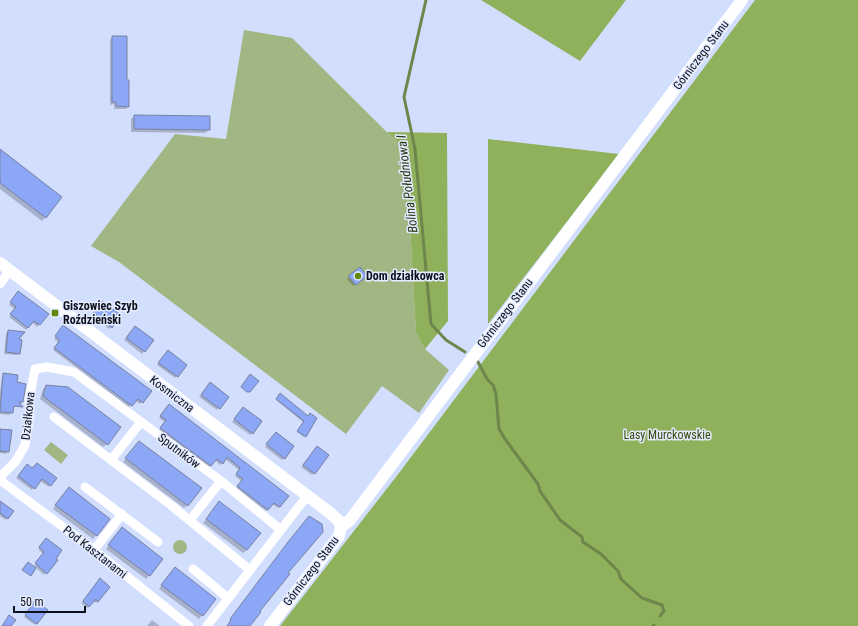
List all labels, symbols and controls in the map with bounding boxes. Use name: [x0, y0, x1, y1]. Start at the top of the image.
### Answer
street label: Górniczego Stanu: [670, 17, 732, 93]
water label: Bolina Południowa I: [393, 133, 420, 234]
place label: Dom działkowca: [366, 269, 445, 283]
marker: Dom działkowca: [353, 271, 363, 281]
street label: Górniczego Stanu: [474, 275, 536, 351]
place label: Giszowiec Szyb Roździeński: [63, 299, 138, 327]
marker: Giszowiec Szyb Roździeński: [50, 308, 60, 318]
street label: Kosmiczna: [147, 373, 197, 415]
street label: Działkowa: [18, 391, 38, 441]
park label: Lasy Murckowskie: [623, 428, 711, 442]
street label: Sputników: [155, 431, 203, 472]
street label: Pod Kasztanami: [60, 523, 130, 581]
street label: Górniczego Stanu: [280, 533, 342, 609]
scale bar: [14, 588, 85, 614]
text: 50 m: [20, 595, 44, 609]

